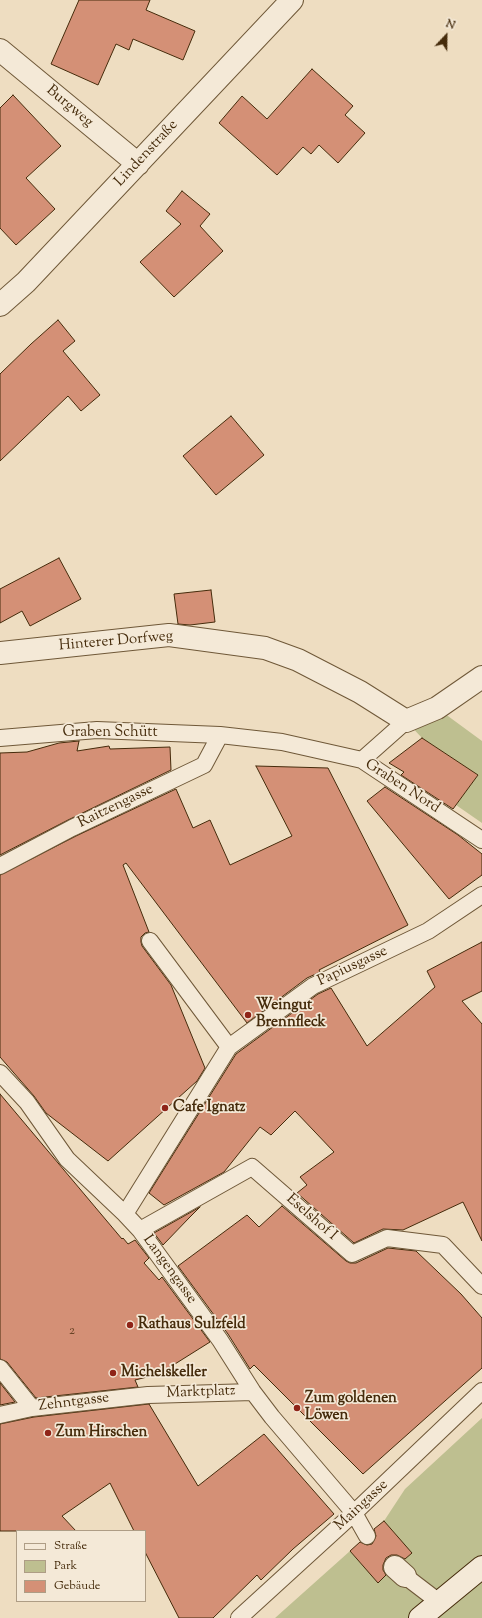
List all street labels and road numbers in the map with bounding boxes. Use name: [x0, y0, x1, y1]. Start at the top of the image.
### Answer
street label: Burgweg: [42, 82, 96, 132]
street label: Lindenstraße: [112, 117, 182, 191]
street label: Hinterer Dorfweg: [58, 628, 174, 656]
street label: Graben Schütt: [62, 724, 158, 742]
street label: Graben Nord: [361, 756, 443, 818]
street label: Raitzengasse: [75, 781, 157, 833]
street label: Papiusgasse: [315, 943, 391, 991]
street label: Eselshof I: [282, 1191, 340, 1245]
street label: Langengasse: [138, 1232, 200, 1308]
street label: Marktplatz: [166, 1383, 236, 1403]
street label: Zehntgasse: [38, 1390, 110, 1416]
street label: Maingasse: [331, 1477, 393, 1535]

